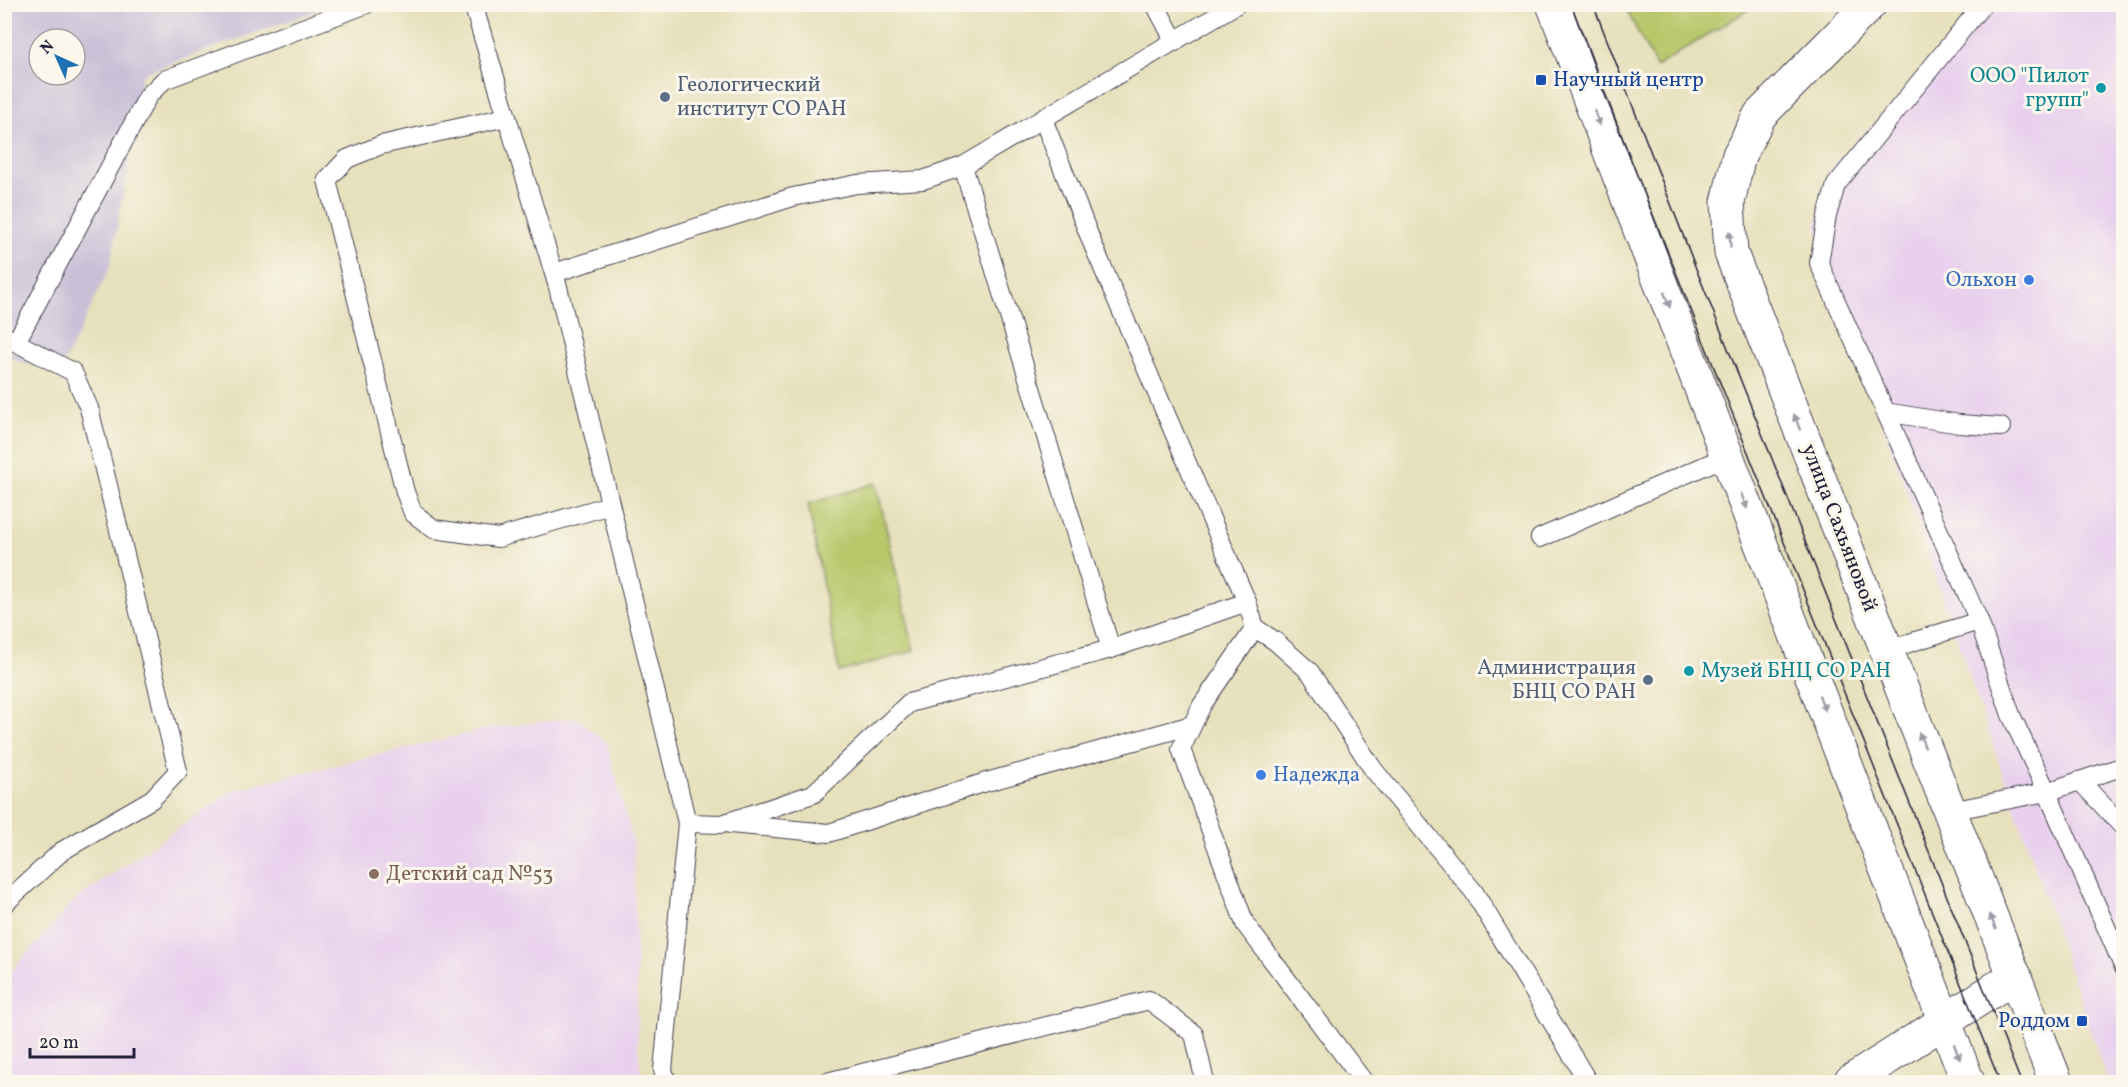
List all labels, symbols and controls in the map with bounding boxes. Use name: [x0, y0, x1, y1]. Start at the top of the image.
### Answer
north arrow: [27, 27, 87, 87]
text: N: [36, 36, 60, 60]
place label: ООО "Пилот групп": [1970, 62, 2089, 115]
place label: Научный центр: [1553, 66, 1704, 95]
place label: Геологический институт СО РАН: [677, 71, 847, 124]
marker: Научный центр: [1534, 73, 1548, 87]
marker: ООО "Пилот групп": [2094, 81, 2108, 95]
marker: Геологический институт СО РАН: [658, 90, 672, 104]
one-way arrow: [1593, 109, 1602, 127]
one-way arrow: [1725, 230, 1735, 249]
place label: Ольхон: [1946, 266, 2017, 295]
marker: Ольхон: [2022, 273, 2036, 287]
one-way arrow: [1663, 291, 1672, 309]
one-way arrow: [1792, 413, 1801, 431]
street label: улица Сахьяновой: [1794, 440, 1884, 616]
one-way arrow: [1740, 493, 1750, 511]
place label: Администрация БНЦ СО РАН: [1477, 654, 1636, 707]
place label: Музей БНЦ СО РАН: [1701, 657, 1891, 686]
marker: Музей БНЦ СО РАН: [1682, 664, 1696, 678]
marker: Администрация БНЦ СО РАН: [1641, 673, 1655, 687]
one-way arrow: [1818, 694, 1827, 712]
one-way arrow: [1917, 731, 1926, 749]
place label: Надежда: [1273, 761, 1360, 790]
marker: Надежда: [1254, 768, 1268, 782]
place label: Детский сад №53: [386, 860, 553, 889]
marker: Детский сад №53: [367, 867, 381, 881]
one-way arrow: [1988, 913, 1997, 931]
place label: Роддом: [1998, 1007, 2070, 1036]
marker: Роддом: [2075, 1014, 2089, 1028]
scale bar: [30, 1021, 134, 1059]
text: 20 m: [39, 1031, 79, 1056]
one-way arrow: [1952, 1043, 1962, 1061]

